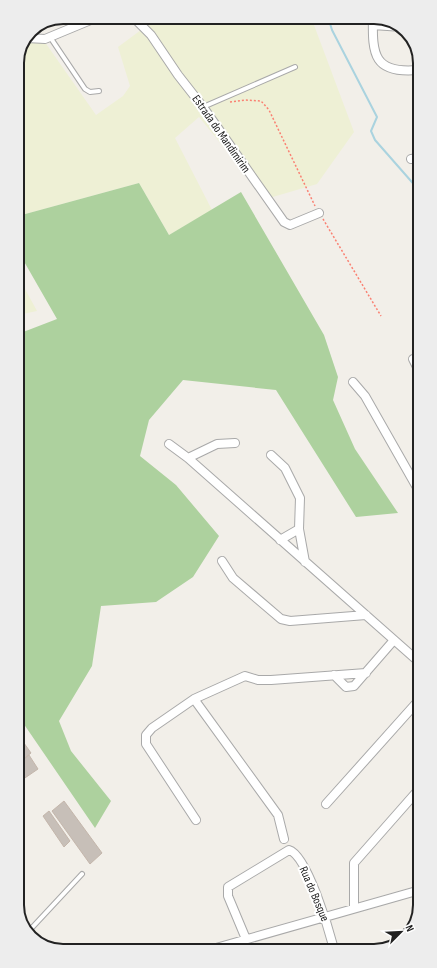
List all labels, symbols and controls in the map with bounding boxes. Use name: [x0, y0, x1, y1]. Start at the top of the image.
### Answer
street label: Estrada do Mandimirim: [189, 92, 254, 176]
street label: Rua do Bosque: [296, 864, 332, 924]
north arrow: [381, 912, 421, 952]
text: N: [403, 923, 417, 934]

